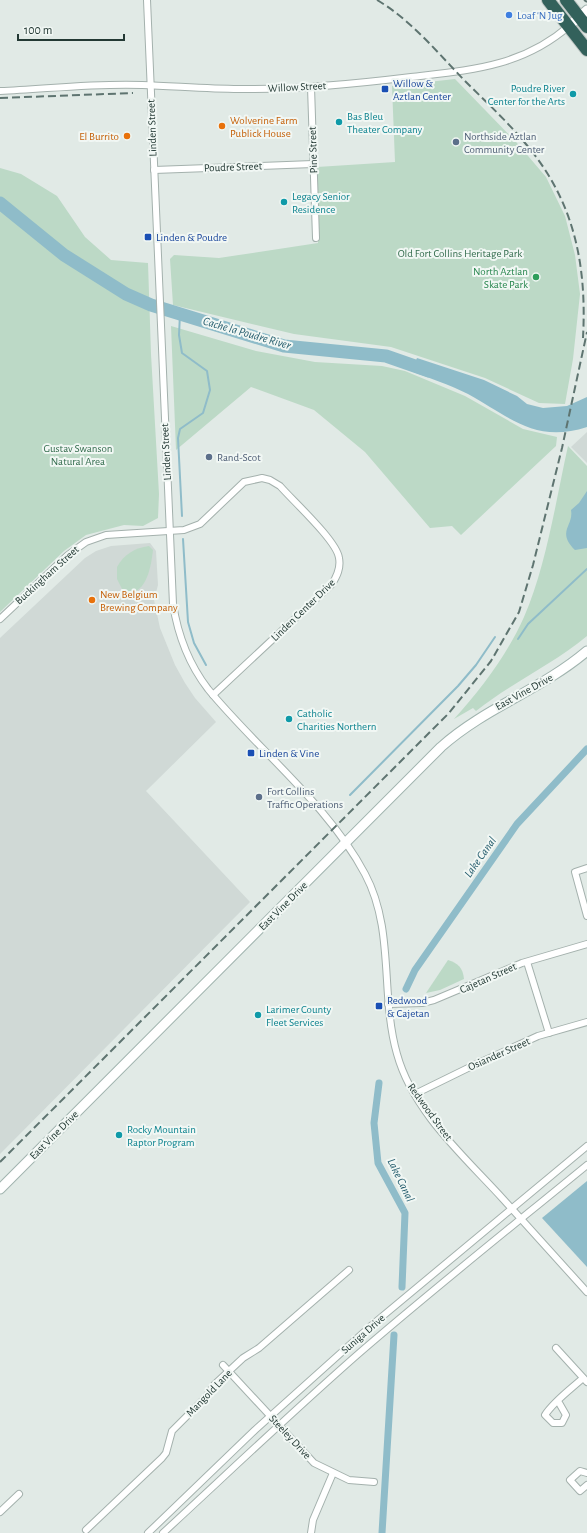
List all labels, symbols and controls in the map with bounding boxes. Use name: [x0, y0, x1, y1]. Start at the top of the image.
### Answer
marker: Loaf 'N Jug: [504, 10, 514, 20]
place label: Loaf 'N Jug: [517, 10, 563, 21]
scale bar: [18, 16, 124, 42]
text: 100 m: [24, 24, 52, 36]
place label: Willow & Aztlan Center: [393, 78, 451, 102]
street label: Willow Street: [268, 80, 327, 94]
place label: Poudre River Center for the Arts: [488, 83, 565, 107]
marker: Willow & Aztlan Center: [380, 84, 390, 94]
marker: Poudre River Center for the Arts: [568, 89, 578, 99]
street label: Linden Street: [145, 99, 158, 157]
place label: Bas Bleu Theater Company: [347, 111, 423, 135]
place label: Wolverine Farm Publick House: [230, 115, 298, 139]
marker: Bas Bleu Theater Company: [334, 117, 344, 127]
marker: Wolverine Farm Publick House: [217, 121, 227, 131]
street label: Pine Street: [307, 126, 319, 174]
place label: El Burrito: [79, 131, 119, 142]
marker: El Burrito: [122, 131, 132, 141]
place label: Northside Aztlan Community Center: [464, 131, 545, 155]
marker: Northside Aztlan Community Center: [451, 137, 461, 147]
street label: Poudre Street: [204, 160, 263, 174]
place label: Legacy Senior Residence: [292, 191, 350, 215]
marker: Legacy Senior Residence: [279, 197, 289, 207]
marker: Linden & Poudre: [143, 232, 153, 242]
place label: Linden & Poudre: [156, 232, 227, 243]
park label: Old Fort Collins Heritage Park: [398, 248, 522, 259]
place label: North Aztlan Skate Park: [473, 266, 528, 290]
marker: North Aztlan Skate Park: [531, 272, 541, 282]
water label: Cache la Poudre River: [202, 315, 293, 352]
street label: Linden Street: [159, 423, 173, 481]
park label: Gustav Swanson Natural Area: [44, 443, 112, 467]
marker: Rand-Scot: [204, 452, 214, 462]
place label: Rand-Scot: [217, 452, 261, 463]
street label: Buckingham Street: [13, 543, 81, 606]
street label: Linden Center Drive: [269, 577, 337, 643]
place label: New Belgium Brewing Company: [100, 589, 178, 613]
marker: New Belgium Brewing Company: [87, 595, 97, 605]
street label: East Vine Drive: [493, 672, 555, 712]
place label: Catholic Charities Northern: [297, 708, 376, 732]
marker: Catholic Charities Northern: [284, 714, 294, 724]
marker: Linden & Vine: [246, 748, 256, 758]
place label: Linden & Vine: [259, 748, 319, 759]
place label: Fort Collins Traffic Operations: [267, 786, 343, 810]
marker: Fort Collins Traffic Operations: [254, 792, 264, 802]
water label: Lake Canal: [462, 834, 498, 879]
street label: East Vine Drive: [257, 880, 309, 932]
street label: Cajetan Street: [458, 960, 518, 995]
place label: Redwood & Cajetan: [387, 995, 429, 1019]
marker: Redwood & Cajetan: [374, 1001, 384, 1011]
place label: Larimer County Fleet Services: [266, 1004, 332, 1028]
marker: Larimer County Fleet Services: [253, 1010, 263, 1020]
street label: Osiander Street: [466, 1035, 532, 1073]
street label: Redwood Street: [406, 1081, 455, 1143]
street label: East Vine Drive: [28, 1109, 80, 1161]
place label: Rocky Mountain Raptor Program: [127, 1124, 196, 1148]
marker: Rocky Mountain Raptor Program: [114, 1130, 124, 1140]
water label: Lake Canal: [385, 1156, 417, 1204]
street label: Suniga Drive: [339, 1312, 387, 1356]
street label: Mangold Lane: [184, 1367, 234, 1419]
street label: Steeley Drive: [267, 1413, 313, 1461]

